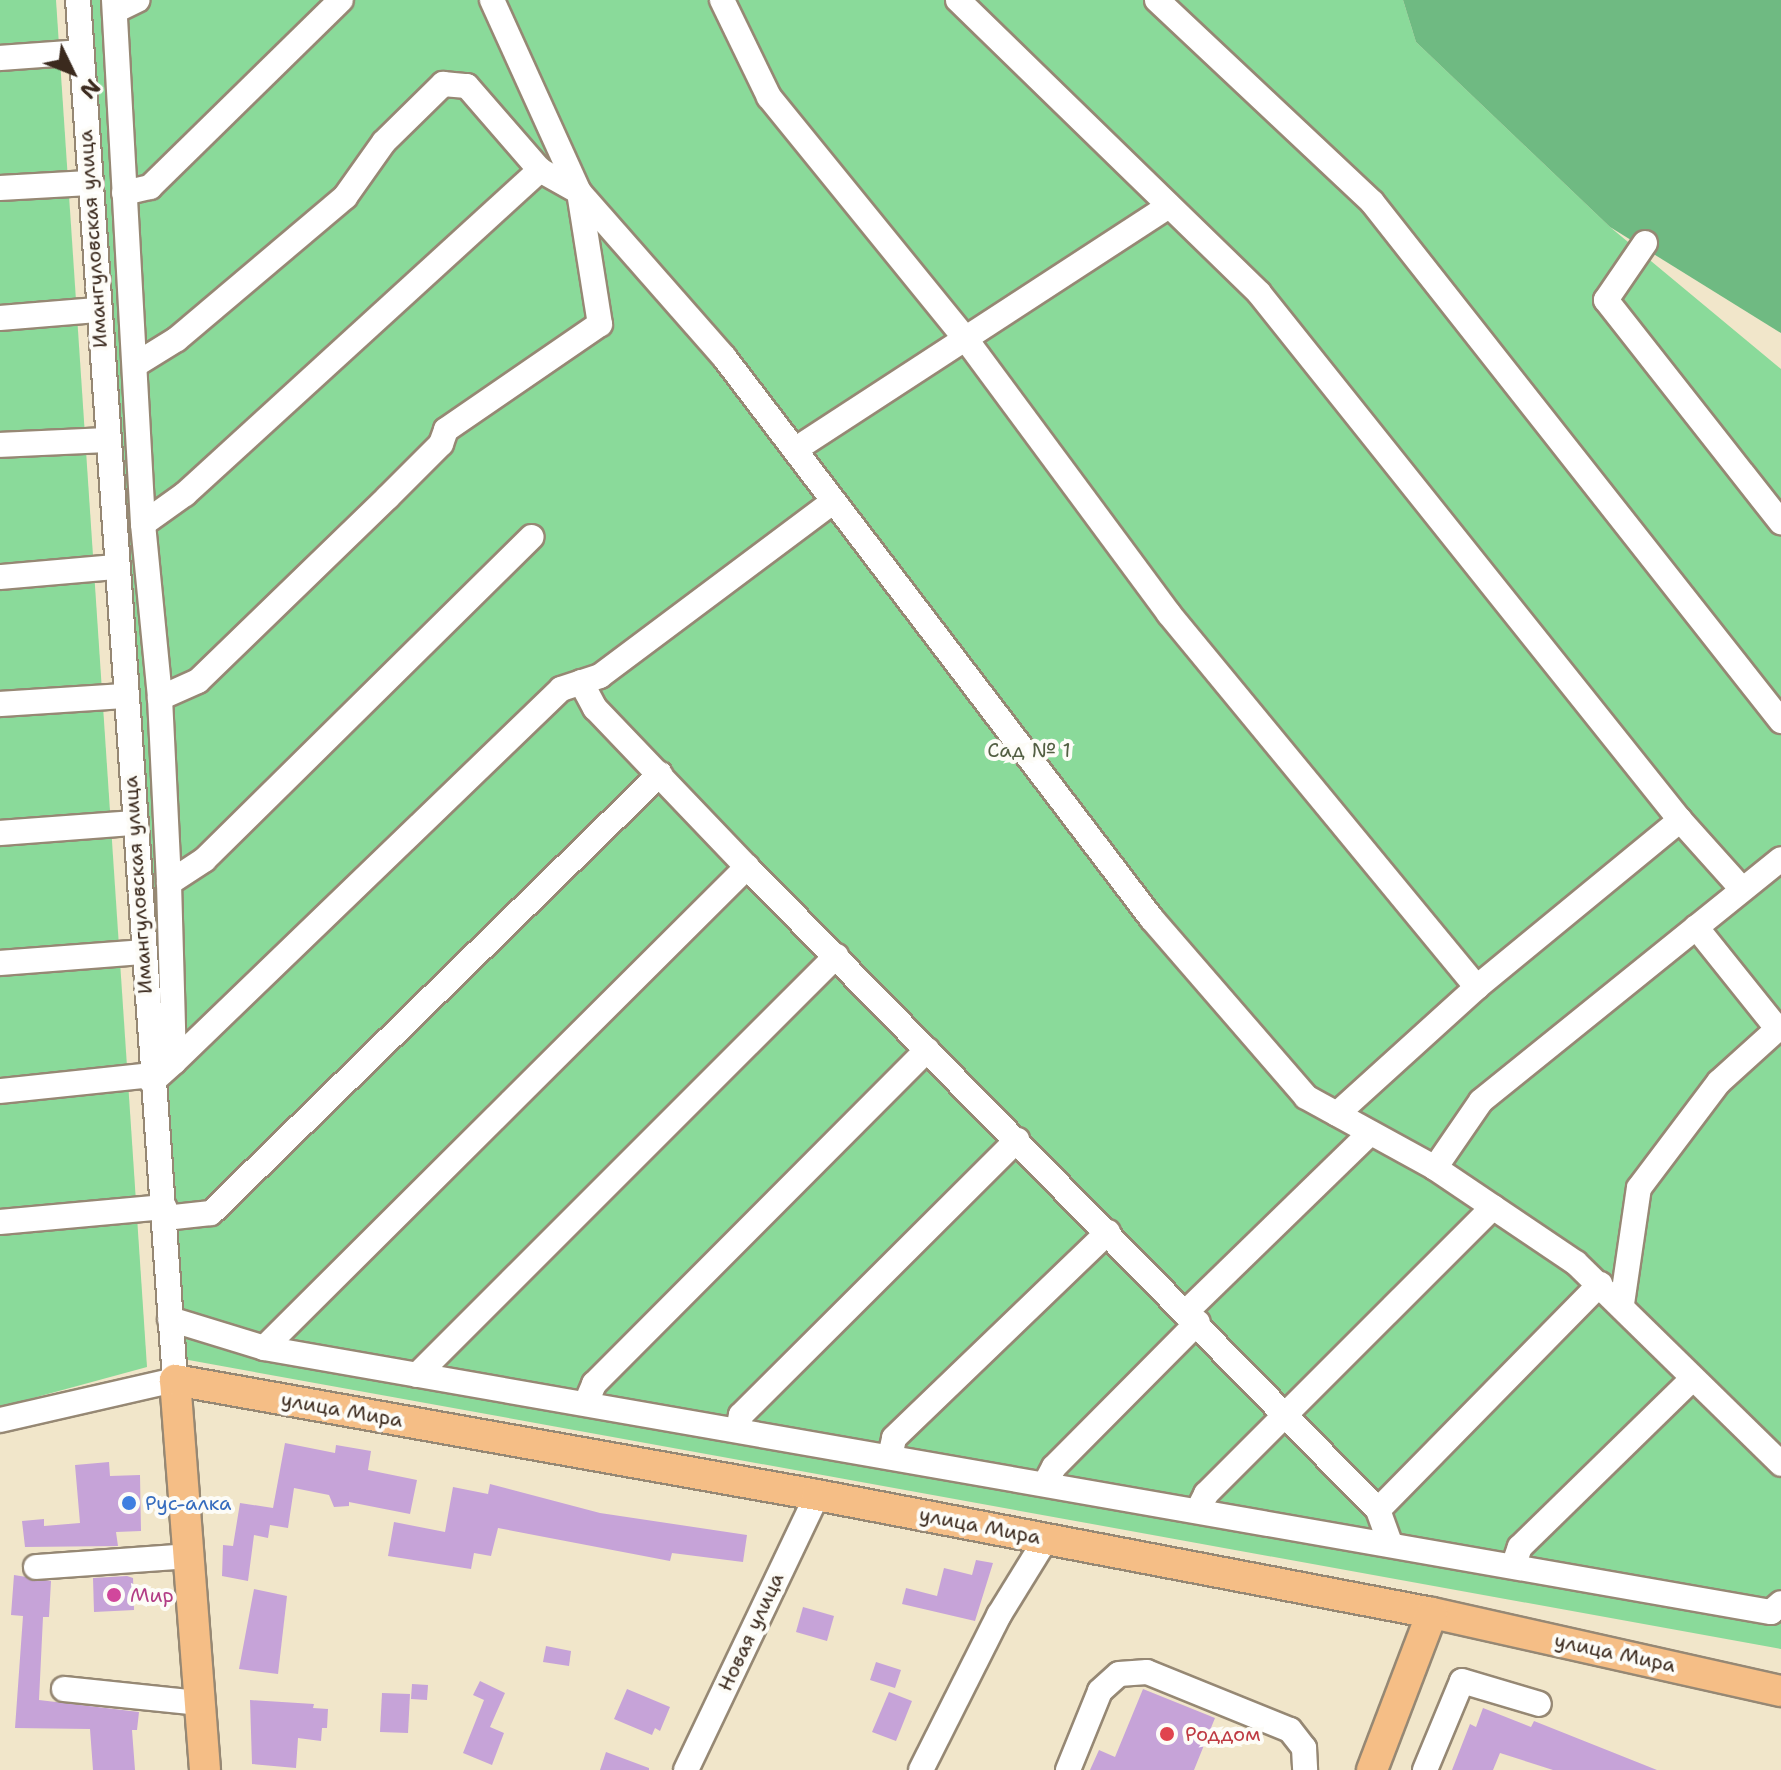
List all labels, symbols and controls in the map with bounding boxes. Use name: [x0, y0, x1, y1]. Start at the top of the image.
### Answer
north arrow: [32, 32, 112, 112]
text: N: [73, 72, 106, 105]
street label: Имангуловская улица: [73, 129, 113, 349]
park label: Сад № 1: [987, 738, 1071, 762]
street label: Имангуловская улица: [118, 775, 158, 995]
street label: улица Мира: [279, 1387, 405, 1433]
place label: Рус-алка: [145, 1491, 232, 1515]
marker: Рус-алка: [120, 1494, 138, 1512]
street label: улица Мира: [917, 1502, 1043, 1550]
street label: Новая улица: [713, 1569, 789, 1695]
place label: Мир: [130, 1583, 174, 1607]
marker: Мир: [105, 1586, 123, 1604]
street label: улица Мира: [1552, 1628, 1678, 1678]
place label: Роддом: [1185, 1722, 1261, 1746]
marker: Роддом: [1156, 1723, 1178, 1745]

